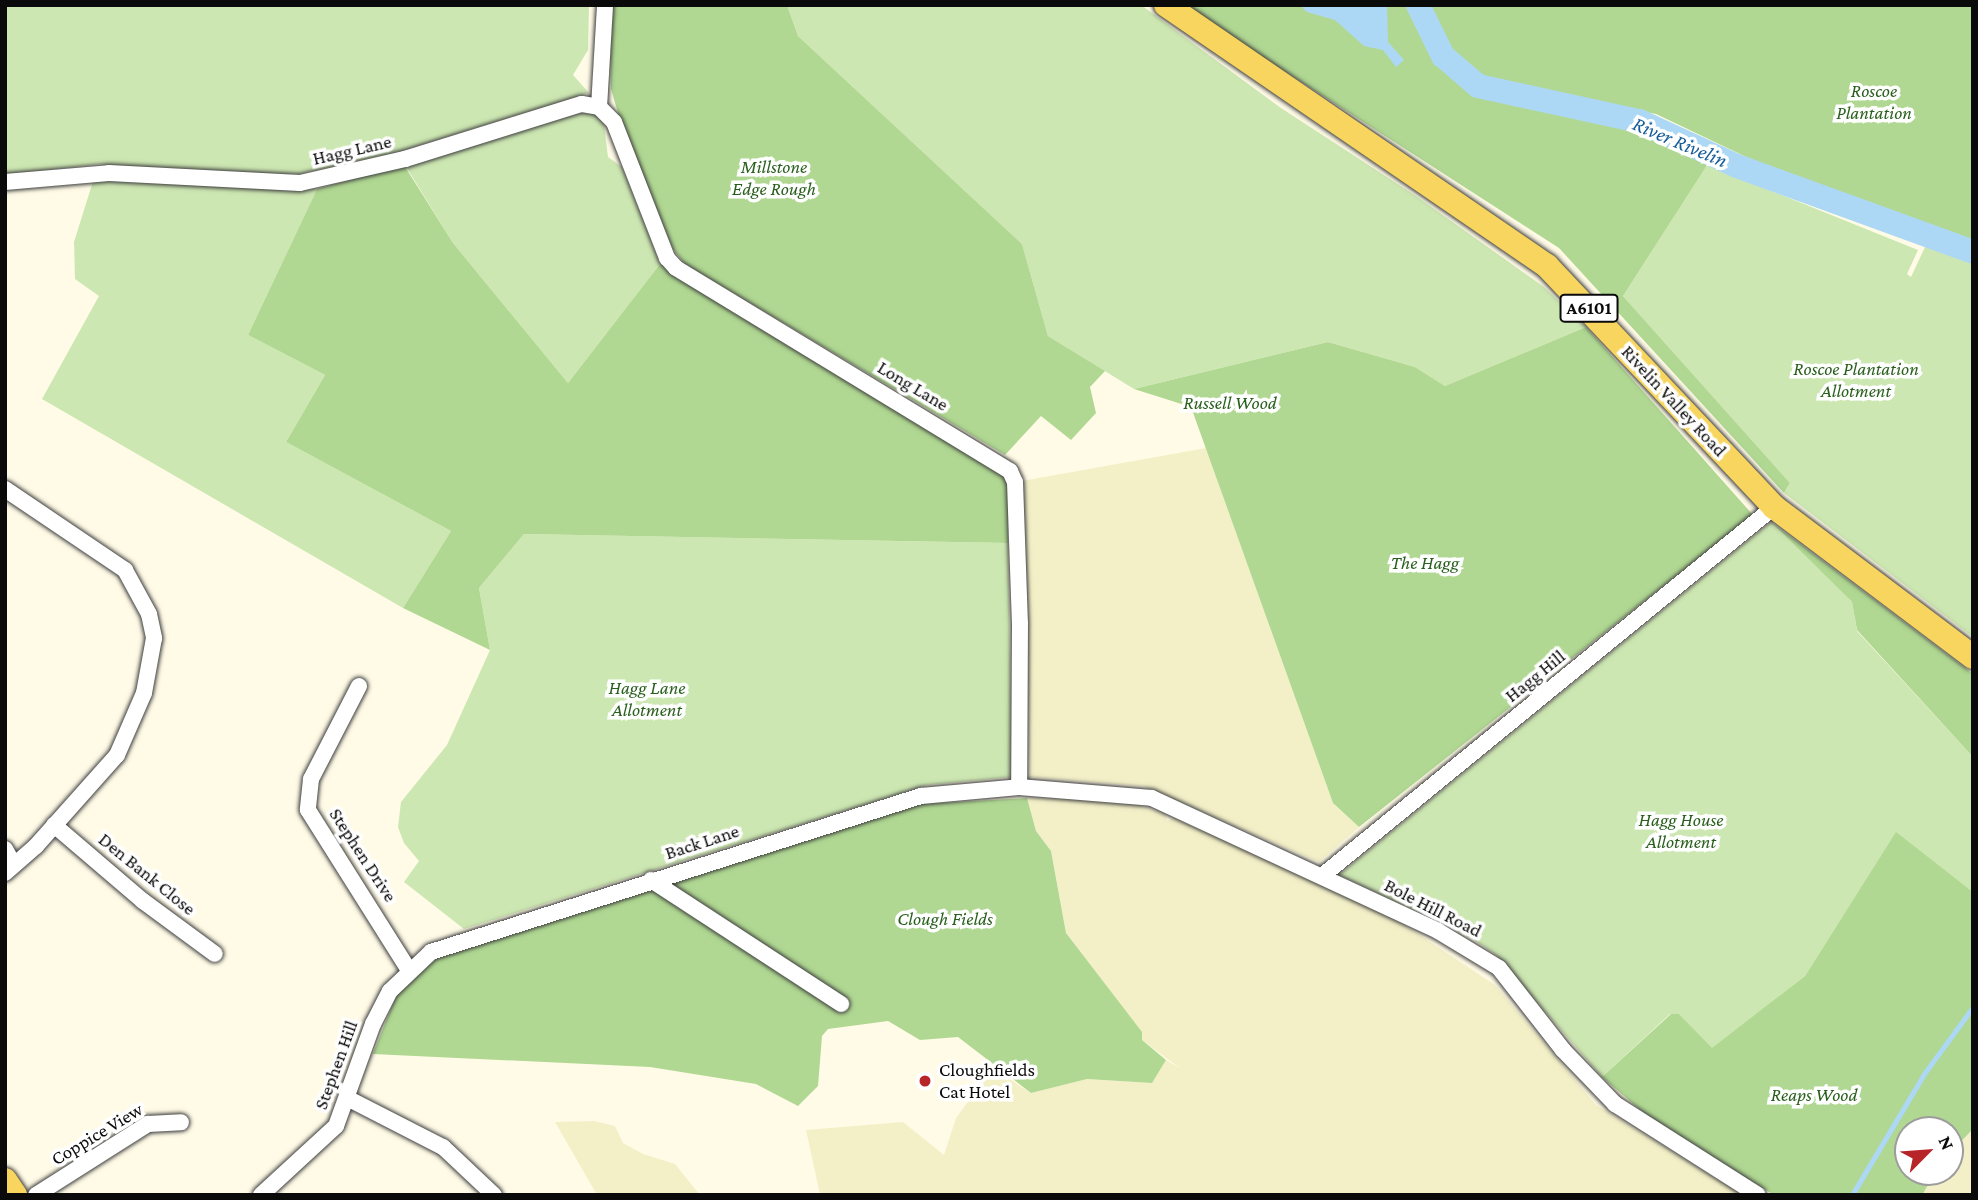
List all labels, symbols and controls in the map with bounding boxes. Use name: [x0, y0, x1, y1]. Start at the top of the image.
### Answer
park label: Roscoe Plantation: [1836, 80, 1912, 124]
water label: River Rivelin: [1629, 111, 1731, 173]
street label: Hagg Lane: [310, 130, 394, 170]
park label: Millstone Edge Rough: [732, 156, 816, 200]
road number: A6101: [1559, 294, 1619, 322]
street label: Rivelin Valley Road: [1617, 341, 1731, 461]
street label: Long Lane: [873, 356, 953, 416]
park label: Roscoe Plantation Allotment: [1793, 358, 1919, 402]
park label: Russell Wood: [1183, 392, 1277, 414]
park label: The Hagg: [1391, 552, 1459, 574]
street label: Hagg Hill: [1500, 645, 1570, 707]
park label: Hagg Lane Allotment: [608, 677, 686, 721]
street label: Stephen Drive: [324, 804, 402, 906]
park label: Hagg House Allotment: [1638, 809, 1724, 853]
street label: Back Lane: [662, 819, 742, 865]
street label: Den Bank Close: [94, 828, 200, 920]
street label: Bole Hill Road: [1381, 874, 1485, 942]
park label: Clough Fields: [897, 908, 993, 930]
street label: Stephen Hill: [309, 1017, 363, 1113]
place label: Cloughfields Cat Hotel: [939, 1059, 1035, 1103]
marker: Cloughfields Cat Hotel: [917, 1073, 933, 1089]
park label: Reaps Wood: [1771, 1084, 1857, 1106]
street label: Coppice View: [47, 1098, 147, 1170]
north arrow: [1894, 1116, 1964, 1186]
text: N: [1934, 1132, 1959, 1153]

